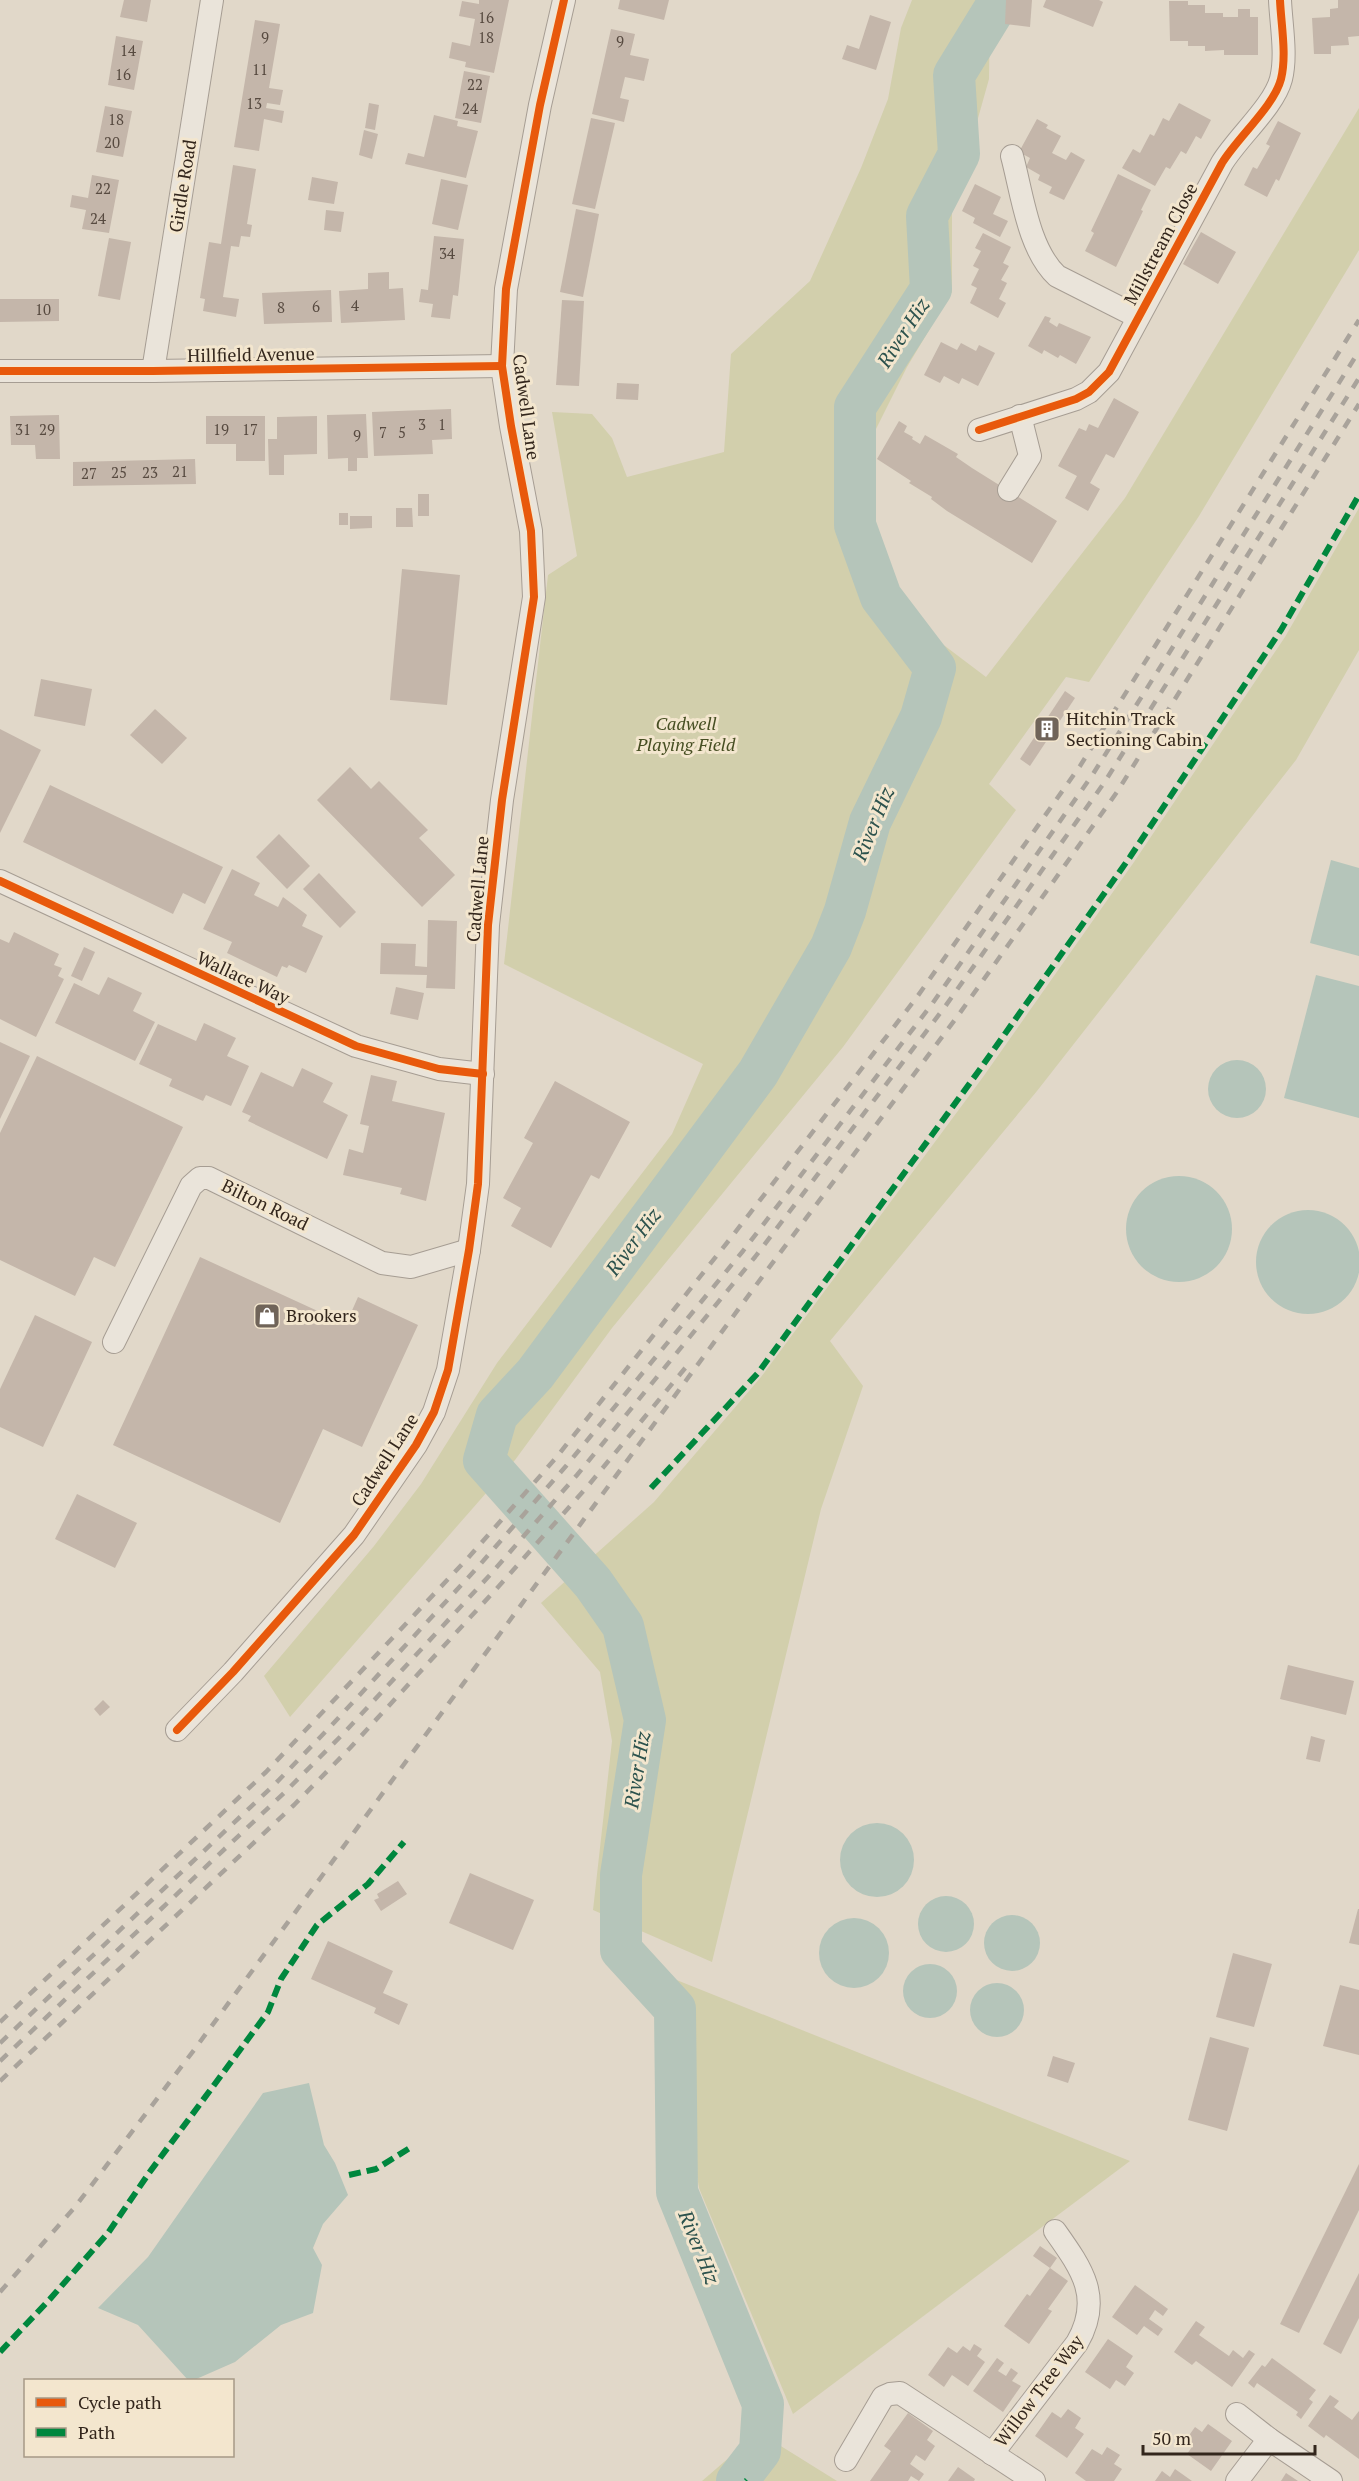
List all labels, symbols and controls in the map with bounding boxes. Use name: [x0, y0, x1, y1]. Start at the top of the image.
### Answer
house number: 16: [478, 7, 494, 27]
house number: 9: [261, 27, 269, 47]
house number: 18: [478, 27, 494, 47]
house number: 9: [616, 31, 624, 51]
house number: 14: [120, 40, 136, 60]
house number: 11: [252, 59, 268, 79]
house number: 16: [115, 64, 131, 84]
house number: 22: [467, 74, 483, 94]
house number: 13: [246, 93, 262, 113]
house number: 24: [462, 98, 478, 118]
house number: 18: [108, 109, 124, 129]
house number: 20: [104, 132, 120, 152]
street label: Girdle Road: [163, 138, 201, 234]
house number: 22: [95, 178, 111, 198]
street label: Millstream Close: [1118, 178, 1202, 309]
house number: 24: [90, 208, 106, 228]
house number: 34: [439, 243, 455, 263]
water label: River Hiz: [870, 292, 936, 373]
house number: 4: [351, 295, 359, 315]
house number: 6: [312, 296, 320, 316]
house number: 8: [277, 297, 285, 317]
house number: 10: [35, 299, 51, 319]
street label: Hillfield Avenue: [187, 341, 315, 367]
street label: Cadwell Lane: [508, 352, 546, 461]
house number: 3: [418, 414, 426, 434]
house number: 1: [438, 414, 446, 434]
house number: 31: [15, 419, 31, 439]
house number: 29: [39, 419, 55, 439]
house number: 19: [213, 419, 229, 439]
house number: 17: [242, 419, 258, 439]
house number: 7: [379, 422, 387, 442]
house number: 5: [398, 422, 406, 442]
house number: 9: [353, 425, 361, 445]
house number: 21: [172, 461, 188, 481]
house number: 25: [111, 462, 127, 482]
house number: 23: [142, 462, 158, 482]
house number: 27: [81, 463, 97, 483]
place label: Hitchin Track Sectioning Cabin: [1066, 706, 1203, 751]
park label: Cadwell Playing Field: [636, 711, 736, 756]
building icon: Hitchin Track Sectioning Cabin: [1032, 714, 1062, 744]
water label: River Hiz: [845, 782, 900, 866]
street label: Cadwell Lane: [460, 835, 494, 943]
street label: Wallace Way: [193, 945, 295, 1009]
street label: Bilton Road: [218, 1173, 313, 1235]
water label: River Hiz: [598, 1202, 667, 1282]
shop icon: Brookers: [252, 1301, 282, 1331]
place label: Brookers: [286, 1303, 357, 1327]
street label: Cadwell Lane: [345, 1408, 423, 1511]
water label: River Hiz: [617, 1728, 656, 1811]
water label: River Hiz: [672, 2205, 727, 2289]
street label: Willow Tree Way: [988, 2329, 1089, 2451]
legend: [24, 2379, 234, 2457]
text: Cycle path: [78, 2390, 162, 2414]
scale bar: [1143, 2418, 1316, 2456]
text: Path: [78, 2420, 115, 2444]
text: 50 m: [1152, 2426, 1192, 2450]

